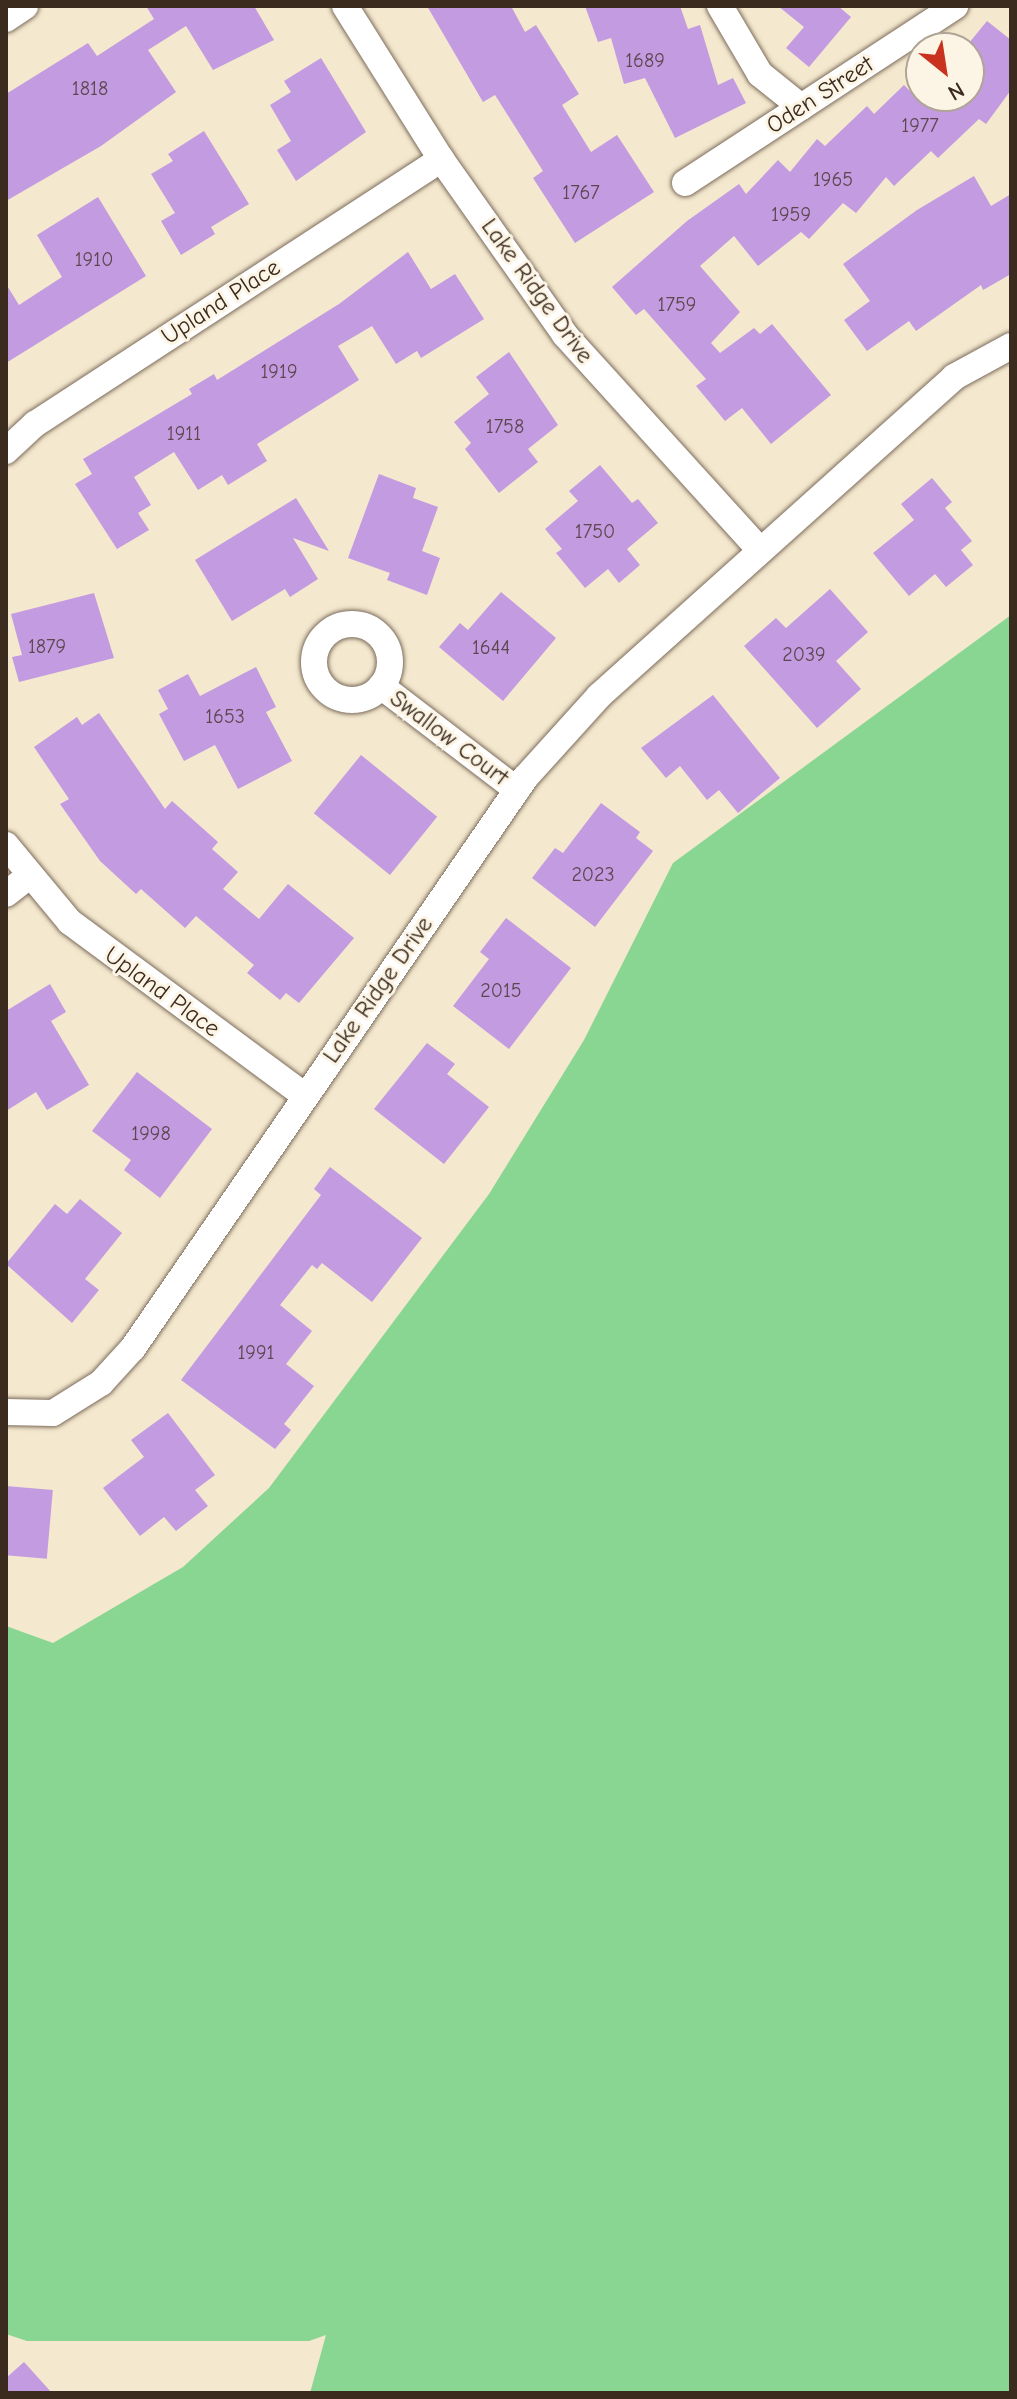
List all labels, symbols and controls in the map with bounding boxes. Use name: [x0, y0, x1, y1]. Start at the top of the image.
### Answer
north arrow: [905, 32, 985, 112]
house number: 1689: [625, 48, 665, 72]
street label: Oden Street: [761, 50, 879, 140]
house number: 1818: [72, 76, 108, 100]
text: N: [943, 76, 969, 106]
house number: 1977: [901, 113, 939, 137]
house number: 1965: [813, 167, 853, 191]
house number: 1767: [562, 180, 600, 204]
house number: 1959: [771, 202, 811, 226]
street label: Lake Ridge Drive: [475, 213, 599, 369]
house number: 1910: [75, 247, 113, 271]
street label: Upland Place: [156, 253, 286, 351]
house number: 1759: [658, 292, 696, 316]
house number: 1919: [260, 359, 298, 383]
house number: 1758: [486, 414, 524, 438]
house number: 1911: [167, 421, 201, 445]
house number: 1750: [575, 519, 615, 543]
house number: 1879: [28, 634, 66, 658]
house number: 1644: [472, 635, 510, 659]
house number: 2039: [782, 642, 826, 666]
street label: Swallow Court: [384, 684, 514, 792]
house number: 1653: [205, 704, 245, 728]
house number: 2023: [571, 862, 615, 886]
street label: Lake Ridge Drive: [317, 911, 439, 1069]
street label: Upland Place: [99, 940, 225, 1044]
house number: 2015: [480, 978, 522, 1002]
house number: 1998: [131, 1121, 171, 1145]
house number: 1991: [237, 1340, 275, 1364]

